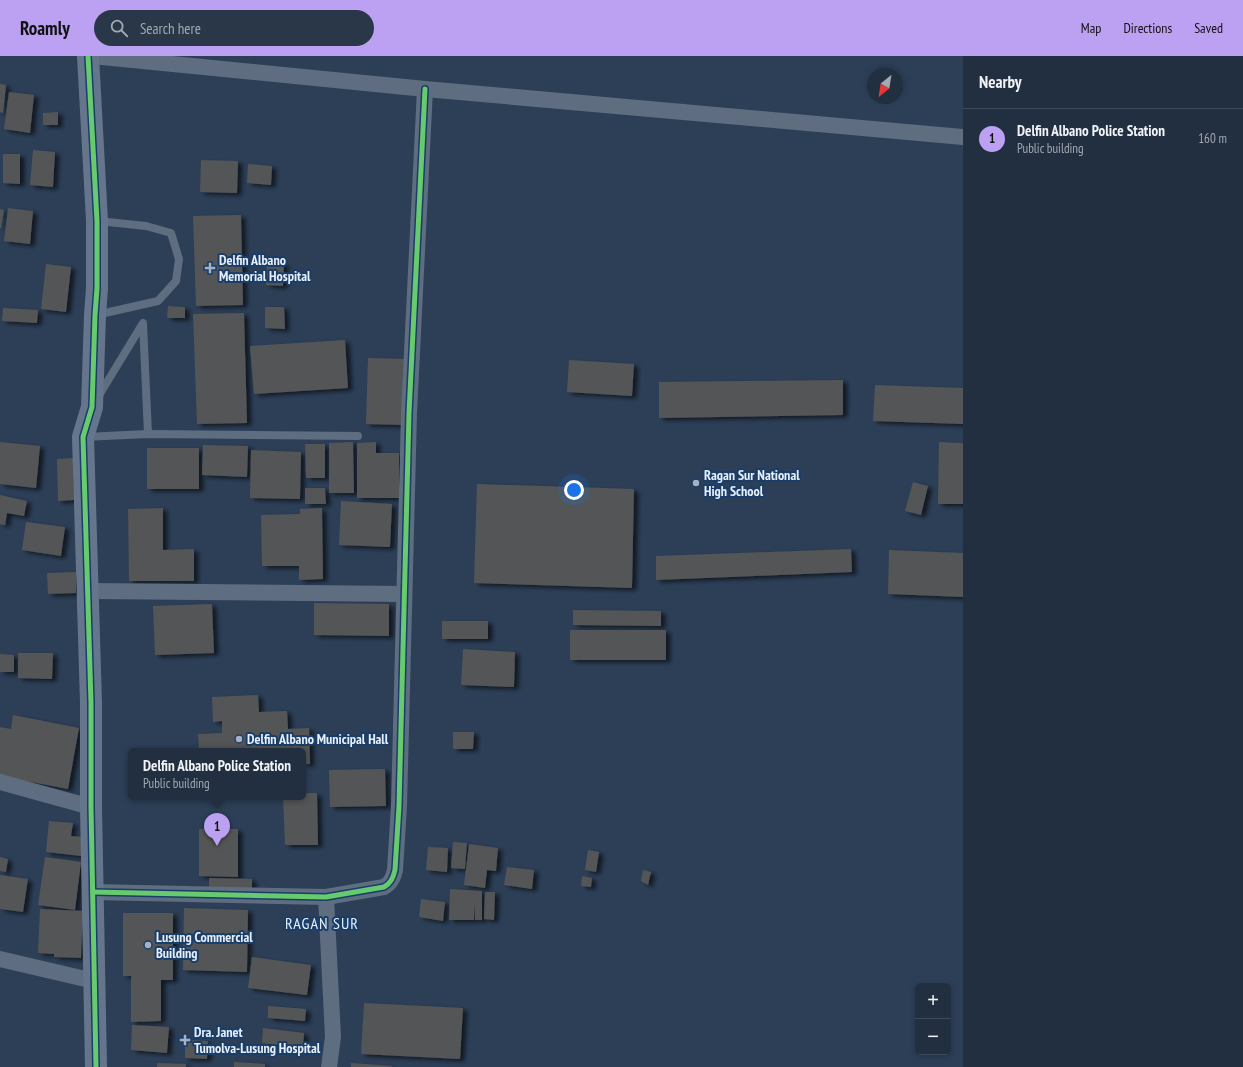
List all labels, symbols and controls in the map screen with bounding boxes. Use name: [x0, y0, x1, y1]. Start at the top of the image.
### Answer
search box: [94, 10, 374, 46]
text: Roamly: [20, 16, 70, 40]
icon: search: [108, 17, 130, 39]
text: Search here: [140, 19, 201, 38]
text: Map: [1081, 19, 1101, 37]
text: Directions: [1123, 19, 1172, 37]
text: Saved: [1194, 19, 1223, 37]
north arrow: [867, 68, 903, 104]
text: Nearby: [979, 71, 1022, 93]
text: Delfin Albano Police Station: [1017, 121, 1165, 140]
text: 1: [989, 130, 995, 147]
text: 160 m: [1198, 130, 1227, 147]
text: Public building: [1017, 140, 1084, 157]
place label: Delfin Albano Memorial Hospital: [219, 251, 311, 285]
marker: Delfin Albano Memorial Hospital: [204, 262, 216, 274]
place label: Ragan Sur National High School: [704, 466, 800, 500]
marker: Ragan Sur National High School: [691, 478, 701, 488]
your location: [564, 480, 584, 500]
place label: Delfin Albano Municipal Hall: [247, 730, 389, 748]
marker: Delfin Albano Municipal Hall: [234, 734, 244, 744]
popup: [128, 748, 306, 800]
text: Delfin Albano Police Station: [143, 756, 291, 775]
text: Public building: [143, 775, 210, 792]
pin: 1: [204, 813, 230, 846]
district label: RAGAN SUR: [285, 913, 359, 933]
place label: Lusung Commercial Building: [156, 928, 253, 962]
marker: Lusung Commercial Building: [143, 940, 153, 950]
map controls: [915, 983, 951, 1055]
button: +: [915, 983, 951, 1019]
button: −: [915, 1019, 951, 1055]
place label: Dra. Janet Tumolva-Lusung Hospital: [194, 1023, 321, 1057]
marker: Dra. Janet Tumolva-Lusung Hospital: [179, 1034, 191, 1046]

